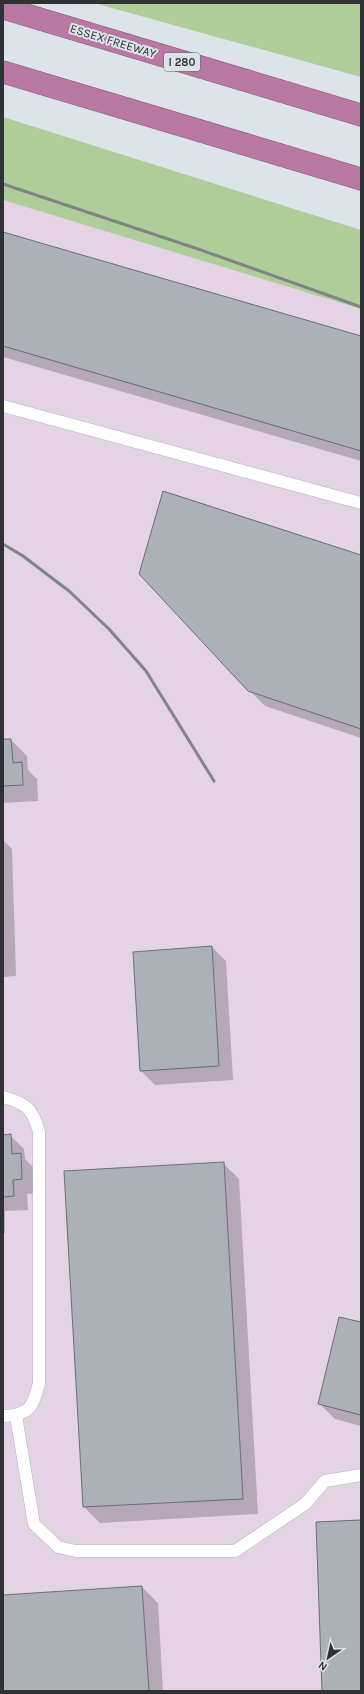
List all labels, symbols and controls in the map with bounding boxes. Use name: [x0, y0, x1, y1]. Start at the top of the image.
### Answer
street label: ESSEX FREEWAY: [68, 21, 158, 61]
road number: I 280: [164, 53, 200, 71]
north arrow: [308, 1638, 348, 1678]
text: N: [316, 1658, 330, 1673]

